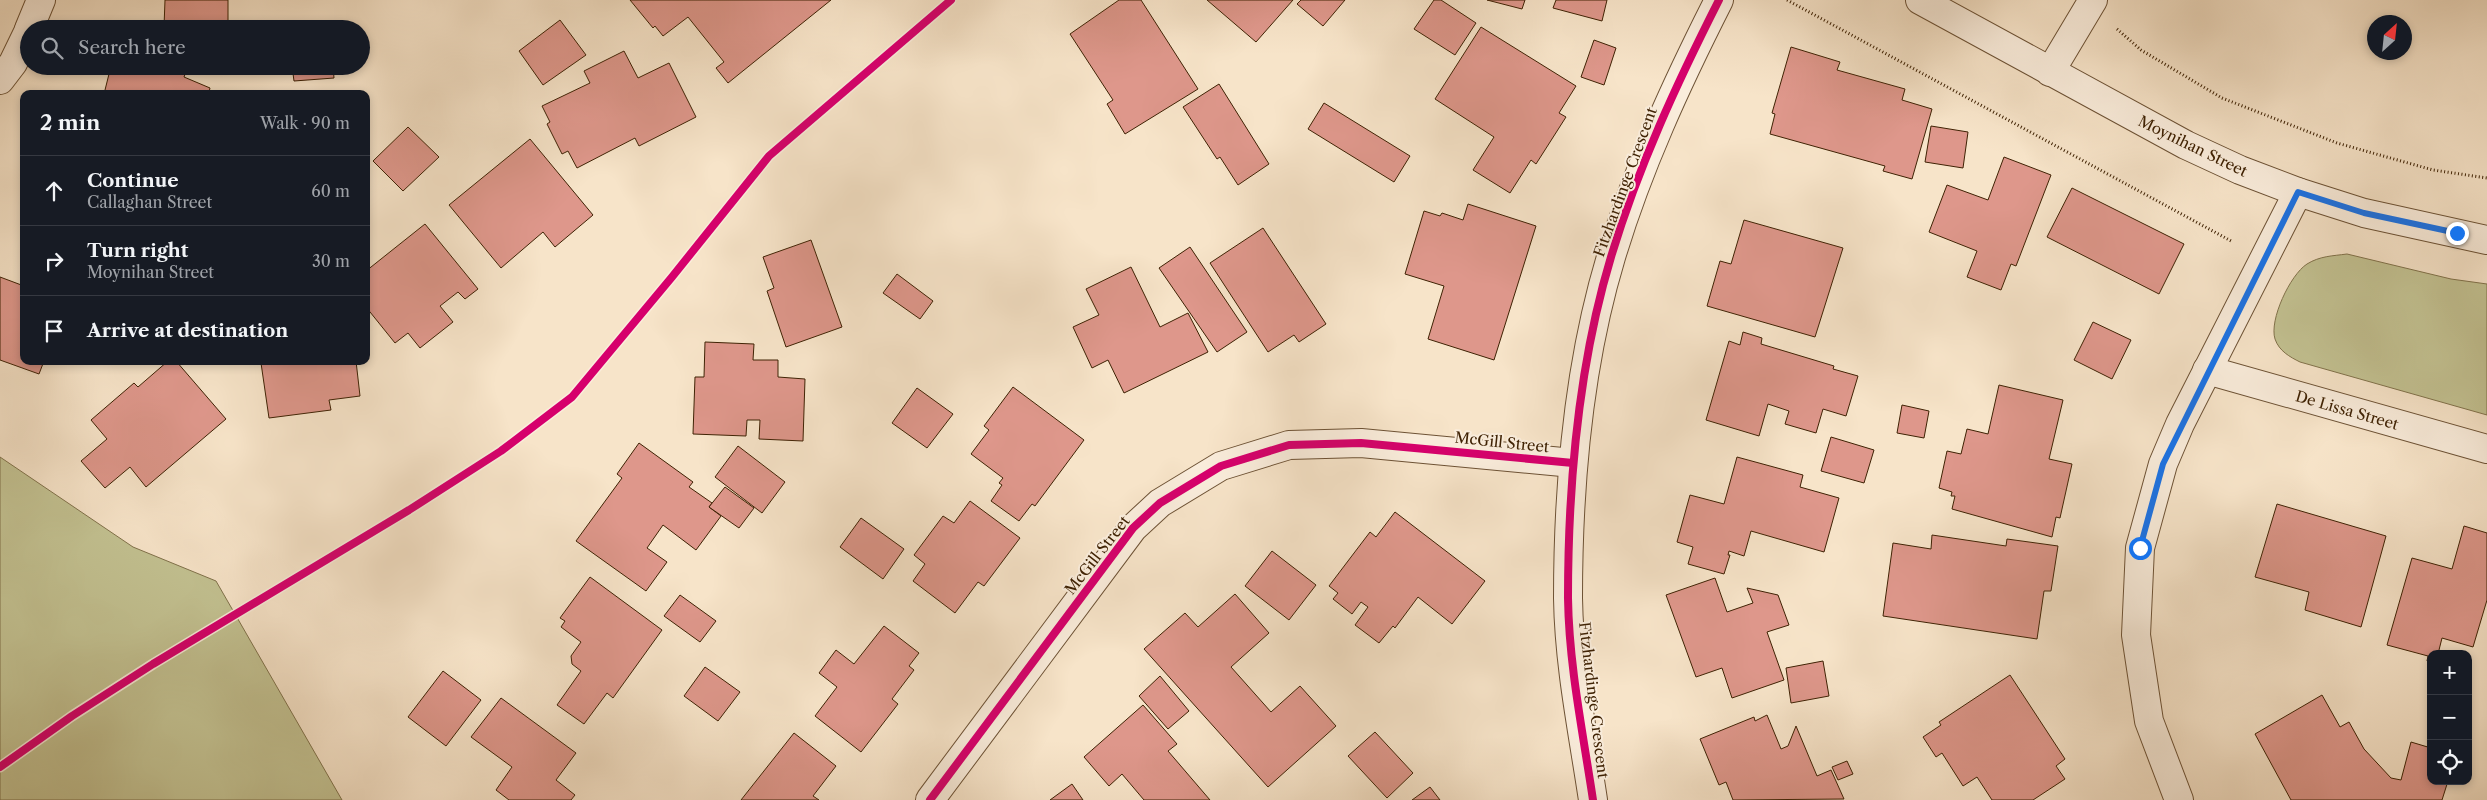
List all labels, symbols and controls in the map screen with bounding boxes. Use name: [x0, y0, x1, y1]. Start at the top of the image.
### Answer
north arrow: [2367, 15, 2412, 60]
search box: [20, 20, 370, 75]
icon: search: [38, 34, 66, 62]
text: Search here: [78, 36, 186, 59]
street label: Fitzhardinge Crescent: [1589, 104, 1661, 259]
text: 2 min: [40, 110, 100, 135]
street label: Moynihan Street: [2135, 111, 2251, 181]
text: Walk · 90 m: [260, 113, 350, 133]
text: Continue: [87, 169, 179, 192]
icon: ahead: [40, 177, 68, 205]
text: 60 m: [311, 181, 350, 201]
text: Callaghan Street: [87, 192, 212, 212]
route end: [2446, 222, 2469, 245]
text: Turn right: [87, 239, 188, 262]
icon: right: [40, 247, 68, 275]
text: 30 m: [312, 251, 350, 271]
text: Moynihan Street: [87, 262, 214, 282]
icon: arrive: [40, 317, 68, 345]
text: Arrive at destination: [87, 319, 288, 342]
street label: De Lissa Street: [2293, 386, 2401, 434]
street label: McGill Street: [1454, 428, 1551, 456]
street label: McGill Street: [1060, 511, 1134, 598]
route start: [2129, 537, 2152, 560]
street label: Fitzhardinge Crescent: [1575, 621, 1613, 780]
map controls: [2427, 650, 2472, 785]
button: +: [2427, 650, 2472, 695]
button: −: [2427, 695, 2472, 740]
button: locate: [2427, 740, 2472, 785]

